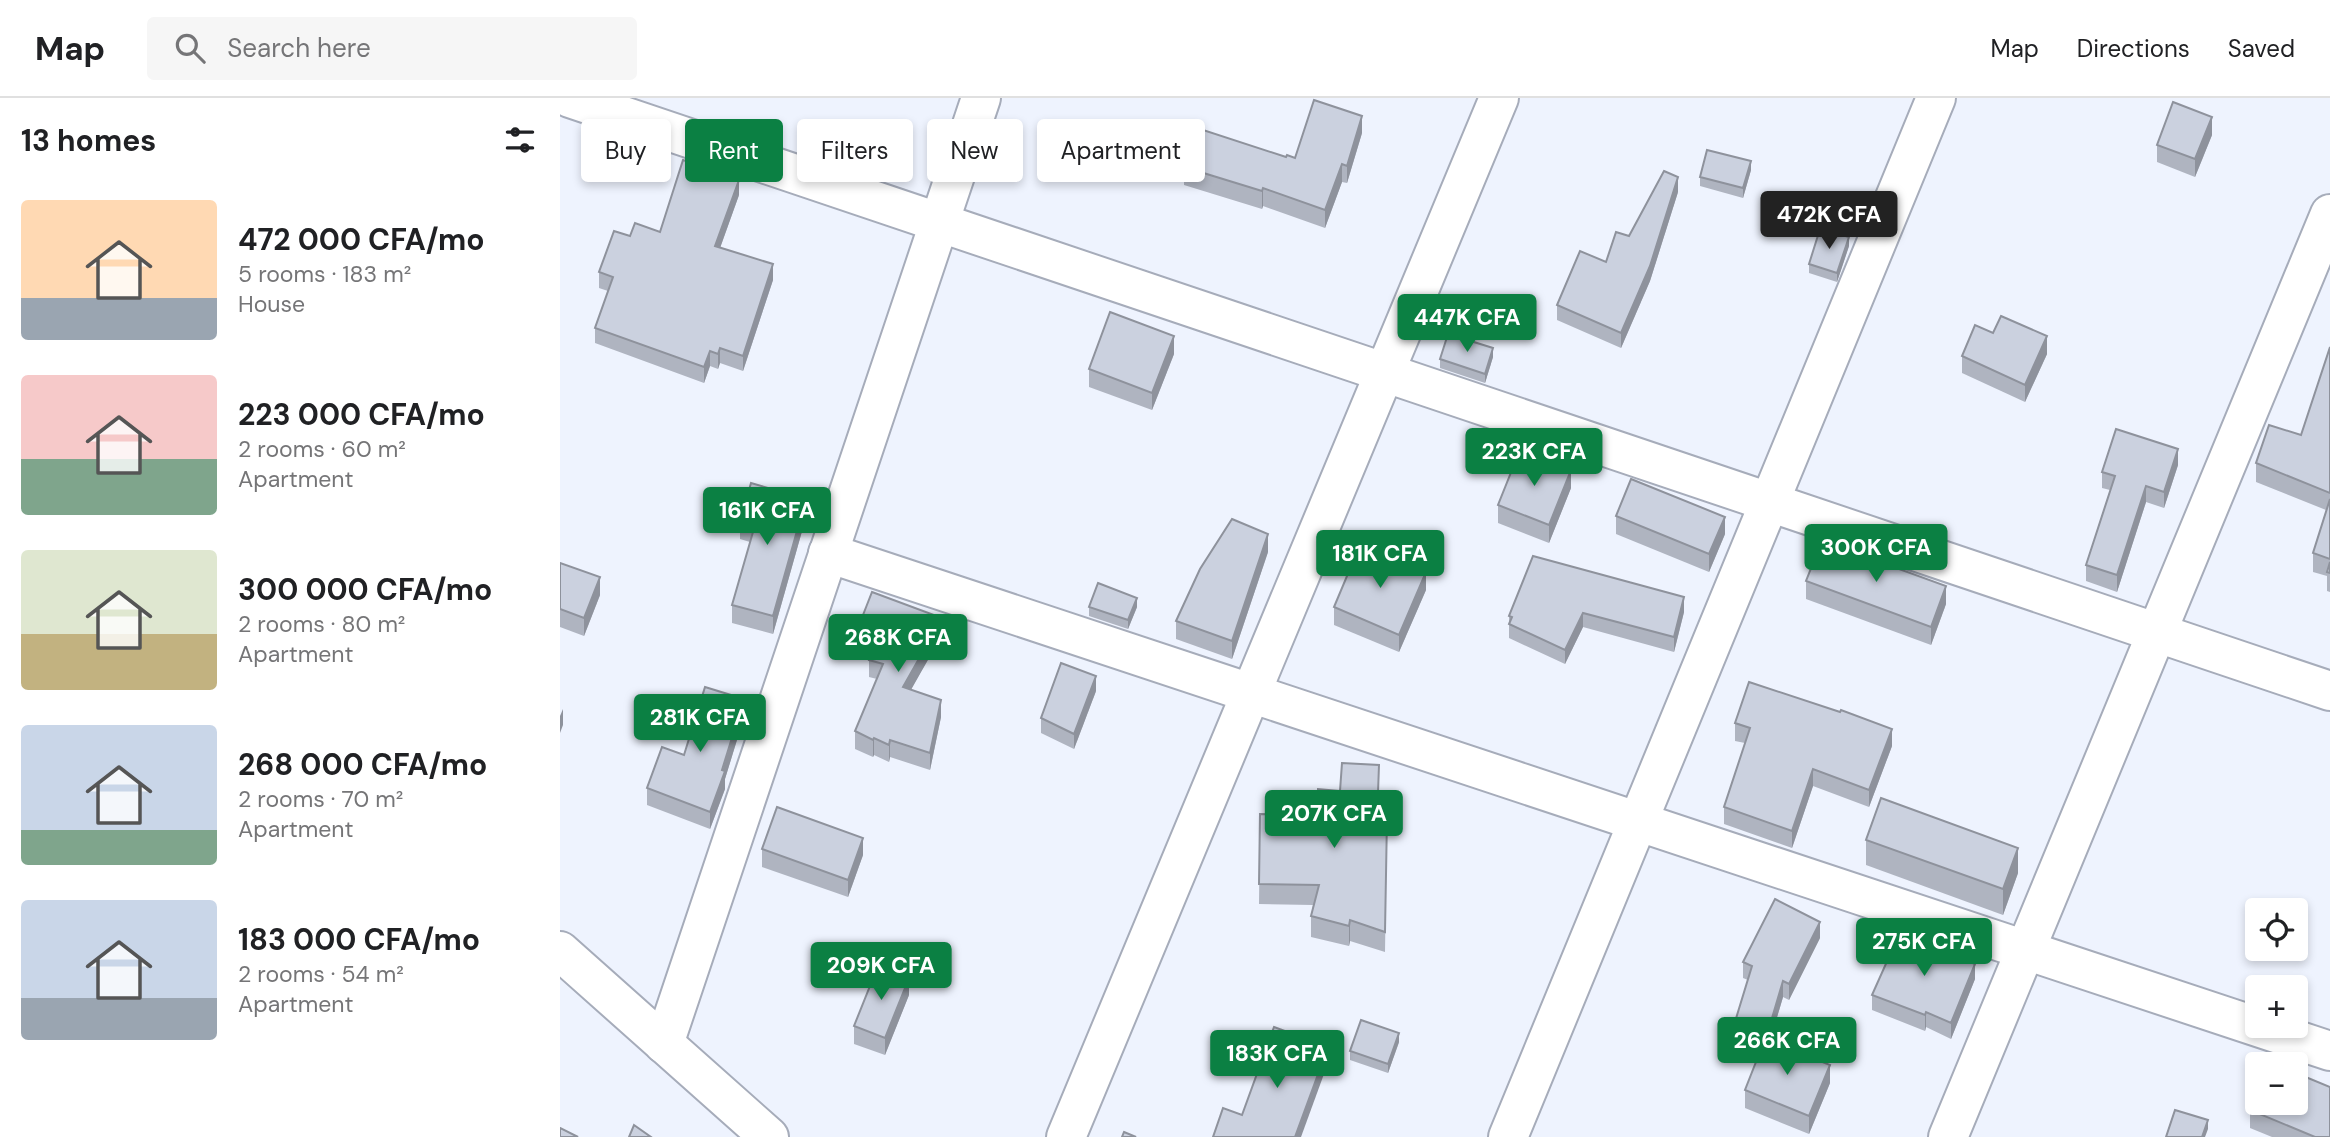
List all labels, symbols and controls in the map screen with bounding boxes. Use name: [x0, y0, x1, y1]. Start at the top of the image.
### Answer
search box: [147, 17, 637, 80]
text: Map: [35, 27, 105, 70]
icon: search: [171, 29, 209, 67]
text: Search here: [227, 31, 371, 65]
text: Map: [1991, 33, 2039, 64]
text: Directions: [2077, 33, 2190, 64]
text: Saved: [2228, 33, 2295, 64]
chip: Buy: [581, 119, 671, 182]
chip: Rent: [685, 119, 783, 182]
chip: Filters: [797, 119, 913, 182]
chip: New: [927, 119, 1023, 182]
chip: Apartment: [1037, 119, 1205, 182]
text: 13 homes: [21, 121, 156, 160]
icon: filters: [501, 121, 539, 159]
pin: 472K CFA: [1757, 192, 1901, 251]
text: 472K CFA: [1776, 199, 1882, 229]
text: 472 000 CFA/mo: [238, 220, 485, 259]
icon: home: [77, 228, 161, 312]
text: 5 rooms · 183 m²: [238, 259, 411, 289]
text: House: [238, 289, 305, 319]
pin: 447K CFA: [1395, 294, 1539, 354]
text: 447K CFA: [1414, 302, 1521, 332]
text: 223 000 CFA/mo: [238, 395, 485, 434]
icon: home: [77, 403, 161, 487]
pin: 223K CFA: [1462, 428, 1606, 488]
text: 2 rooms · 60 m²: [238, 434, 406, 464]
text: 223K CFA: [1481, 436, 1587, 466]
text: Apartment: [238, 464, 353, 494]
pin: 161K CFA: [695, 488, 839, 547]
text: 161K CFA: [719, 495, 815, 525]
pin: 300K CFA: [1804, 524, 1948, 584]
pin: 181K CFA: [1308, 531, 1452, 590]
text: 300K CFA: [1821, 532, 1932, 562]
text: 181K CFA: [1332, 538, 1428, 568]
text: 300 000 CFA/mo: [238, 570, 492, 609]
icon: home: [77, 578, 161, 662]
text: 2 rooms · 80 m²: [238, 609, 405, 639]
pin: 268K CFA: [826, 614, 970, 674]
text: 268K CFA: [844, 622, 952, 652]
text: Apartment: [238, 639, 353, 669]
pin: 281K CFA: [628, 694, 772, 754]
text: 281K CFA: [650, 702, 750, 732]
text: 268 000 CFA/mo: [238, 745, 487, 784]
icon: home: [77, 753, 161, 837]
text: 2 rooms · 70 m²: [238, 784, 403, 814]
pin: 207K CFA: [1262, 790, 1406, 850]
text: 207K CFA: [1281, 798, 1387, 828]
text: Apartment: [238, 814, 353, 844]
map controls: [2245, 898, 2308, 1115]
button: locate: [2245, 898, 2308, 961]
pin: 275K CFA: [1852, 918, 1996, 978]
text: 183 000 CFA/mo: [238, 920, 480, 959]
text: 275K CFA: [1872, 926, 1976, 956]
icon: home: [77, 928, 161, 1012]
pin: 209K CFA: [809, 942, 953, 1002]
text: 209K CFA: [827, 950, 935, 980]
text: 2 rooms · 54 m²: [238, 959, 404, 989]
button: +: [2245, 975, 2308, 1038]
text: Apartment: [238, 989, 353, 1019]
pin: 266K CFA: [1715, 1018, 1859, 1077]
text: 266K CFA: [1733, 1025, 1841, 1055]
pin: 183K CFA: [1205, 1030, 1349, 1090]
text: 183K CFA: [1226, 1038, 1328, 1068]
button: −: [2245, 1052, 2308, 1115]

